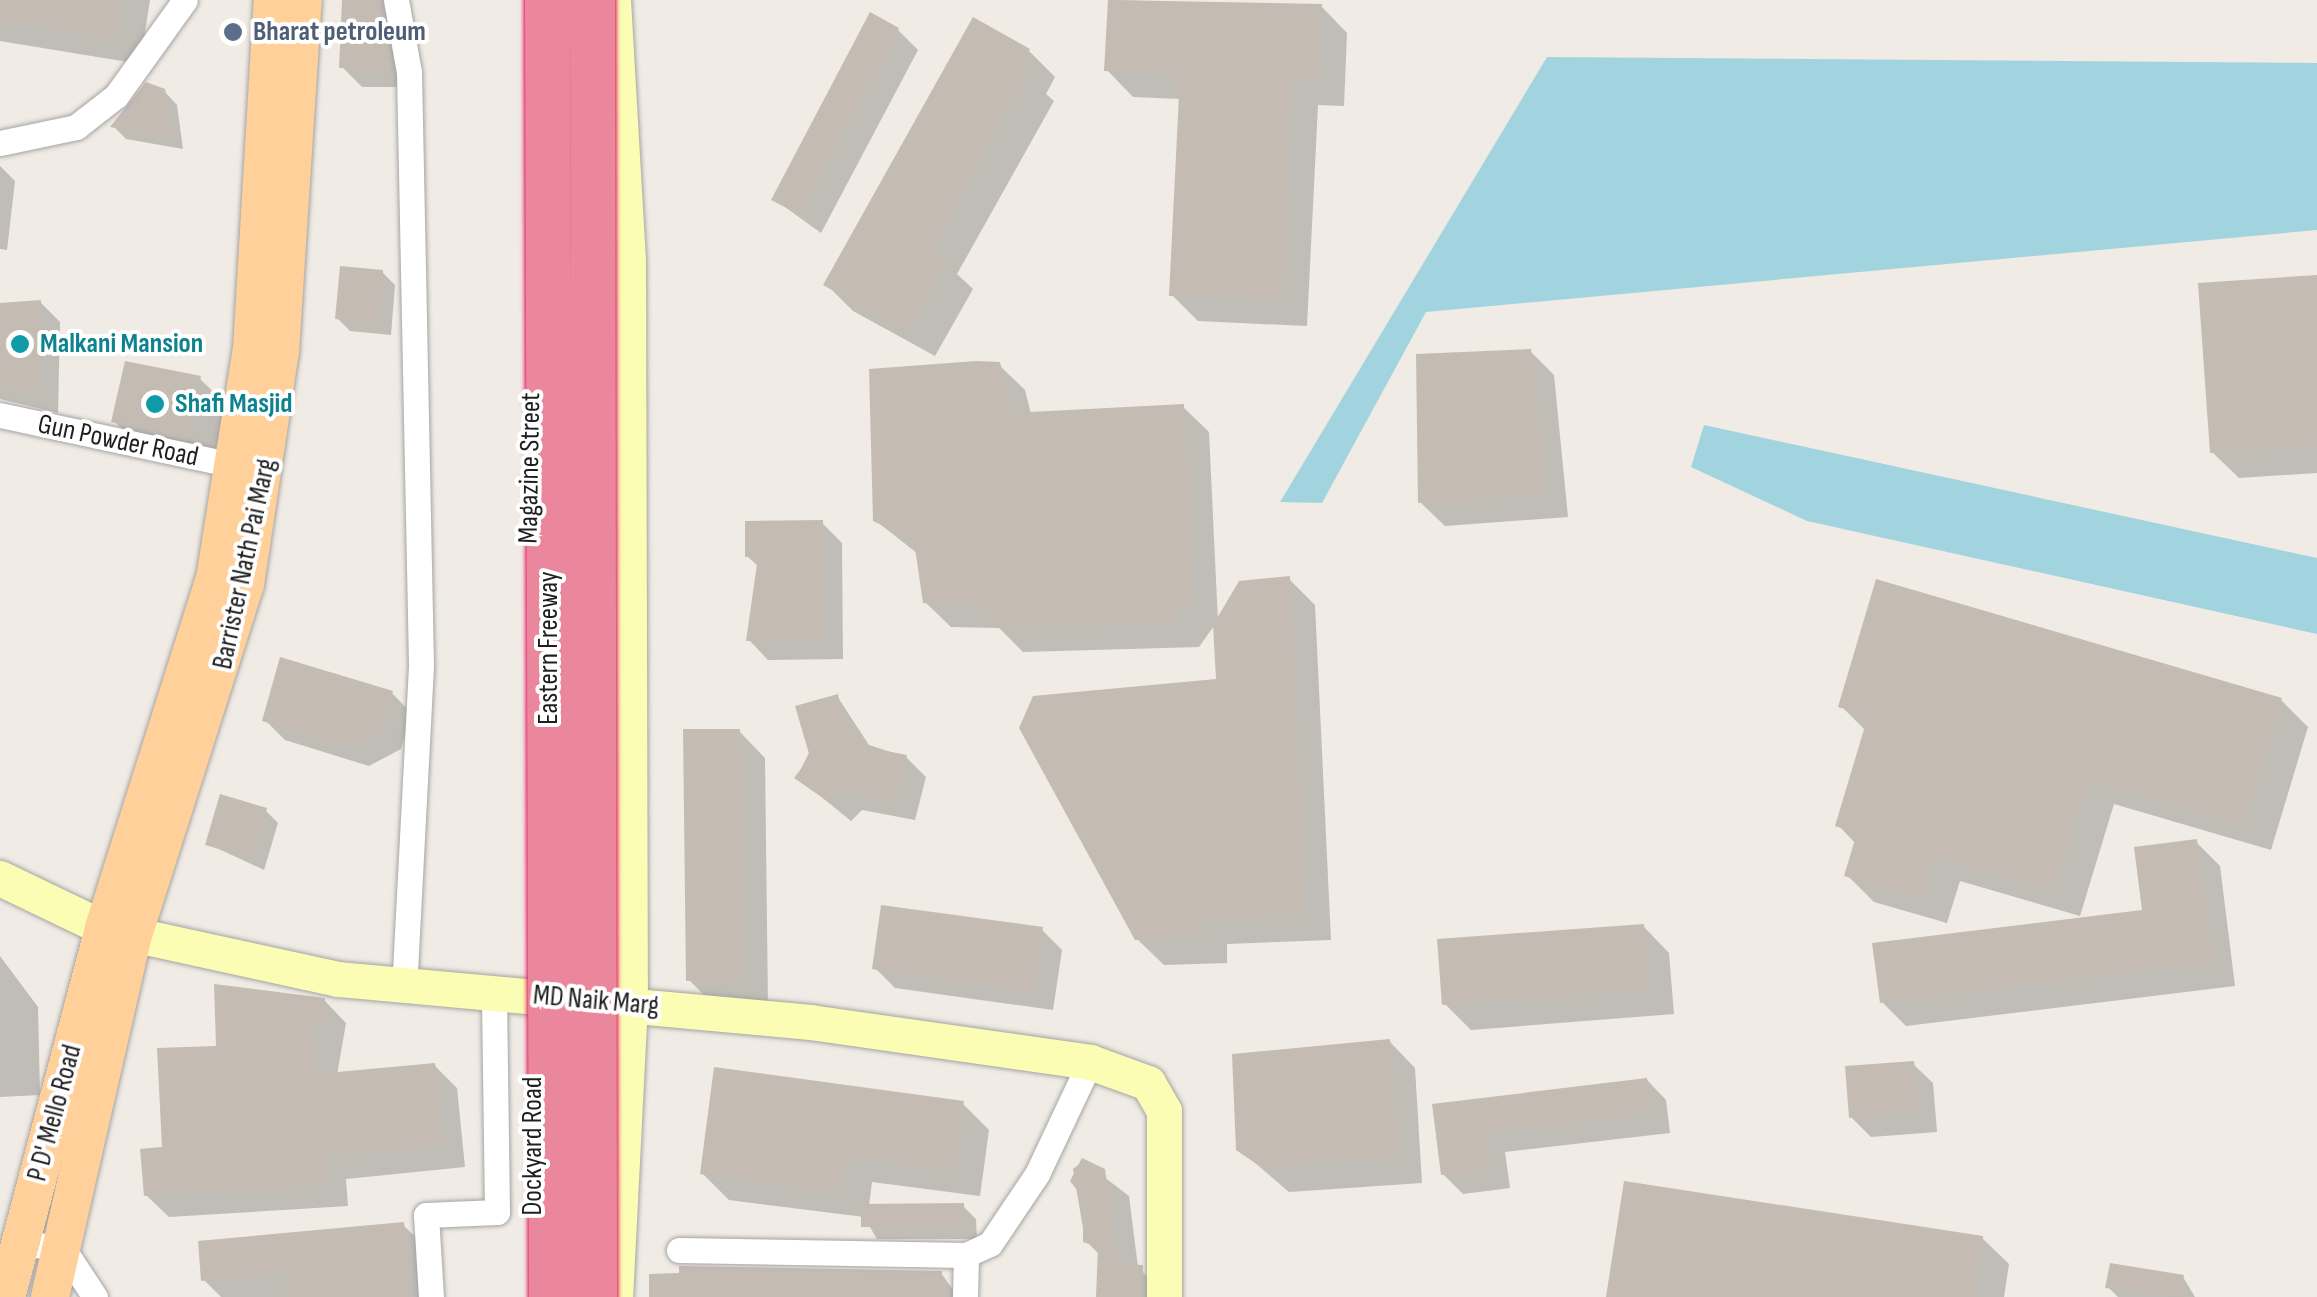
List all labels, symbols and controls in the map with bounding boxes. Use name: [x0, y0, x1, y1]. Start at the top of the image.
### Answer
place label: Bharat petroleum: [253, 15, 426, 49]
marker: Bharat petroleum: [222, 21, 244, 43]
place label: Malkani Mansion: [40, 327, 203, 361]
marker: Malkani Mansion: [9, 333, 31, 355]
place label: Shafi Masjid: [175, 387, 292, 421]
street label: Magazine Street: [512, 392, 548, 544]
marker: Shafi Masjid: [144, 393, 166, 415]
street label: Gun Powder Road: [35, 408, 201, 474]
street label: Barrister Nath Pai Marg: [206, 456, 284, 672]
street label: Eastern Freeway: [532, 571, 566, 725]
street label: MD Naik Marg: [532, 979, 660, 1023]
street label: P D' Mello Road: [21, 1041, 89, 1185]
street label: Dockyard Road: [516, 1077, 550, 1215]

